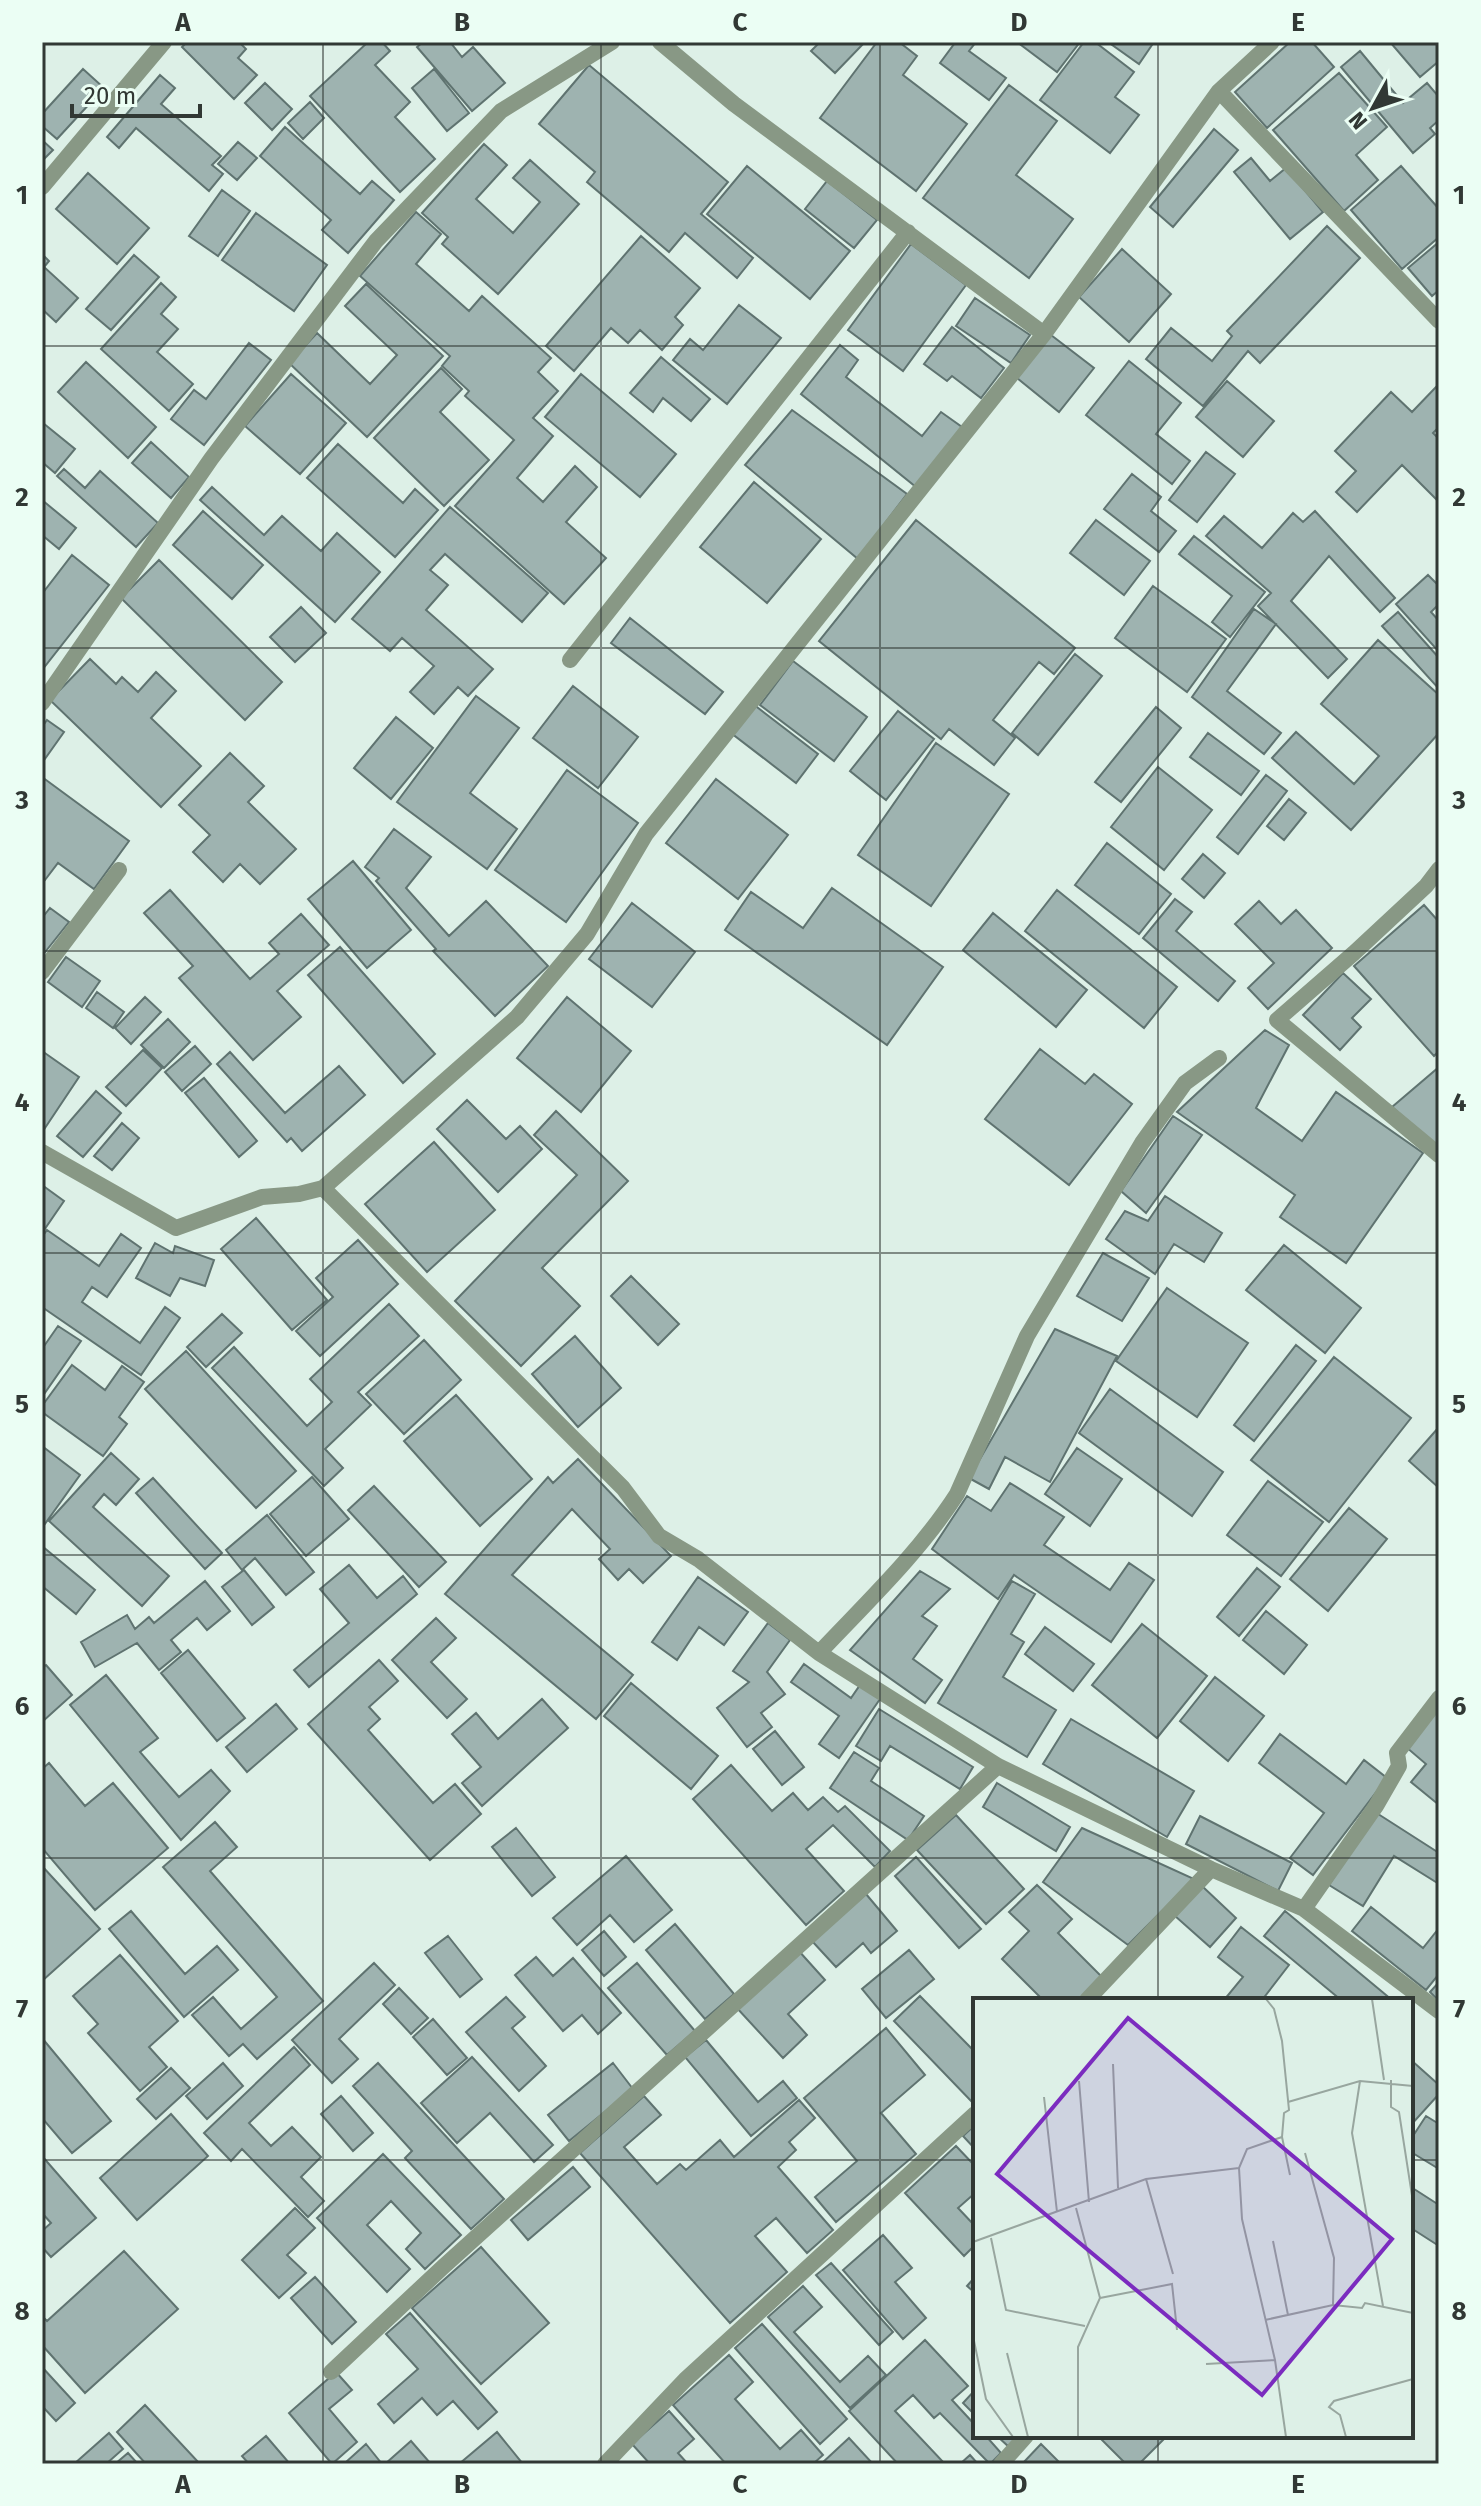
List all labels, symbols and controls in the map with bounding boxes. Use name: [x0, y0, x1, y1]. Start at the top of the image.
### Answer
text: A: [174, 7, 191, 38]
text: B: [454, 7, 470, 38]
text: C: [733, 7, 748, 38]
text: D: [1011, 7, 1028, 38]
text: E: [1291, 7, 1305, 38]
scale bar: [72, 68, 200, 118]
north arrow: [1333, 68, 1413, 148]
text: 20 m: [84, 82, 136, 110]
text: N: [1343, 106, 1373, 135]
text: 1: [16, 180, 28, 211]
text: 1: [1453, 180, 1465, 211]
text: 2: [15, 482, 29, 513]
text: 2: [1452, 482, 1466, 513]
text: 3: [14, 785, 29, 816]
text: 3: [1451, 785, 1466, 816]
text: 4: [15, 1087, 30, 1118]
text: 4: [1452, 1087, 1467, 1118]
text: 5: [15, 1389, 29, 1420]
text: 5: [1452, 1389, 1466, 1420]
text: 6: [15, 1691, 30, 1722]
text: 6: [1452, 1691, 1467, 1722]
text: 7: [16, 1994, 28, 2025]
text: 7: [1453, 1994, 1465, 2025]
inset map: [973, 1998, 1413, 2438]
text: 8: [14, 2296, 30, 2327]
text: 8: [1451, 2296, 1467, 2327]
text: A: [174, 2469, 191, 2500]
text: B: [454, 2469, 470, 2500]
text: C: [733, 2469, 748, 2500]
text: D: [1011, 2469, 1028, 2500]
text: E: [1291, 2469, 1305, 2500]

